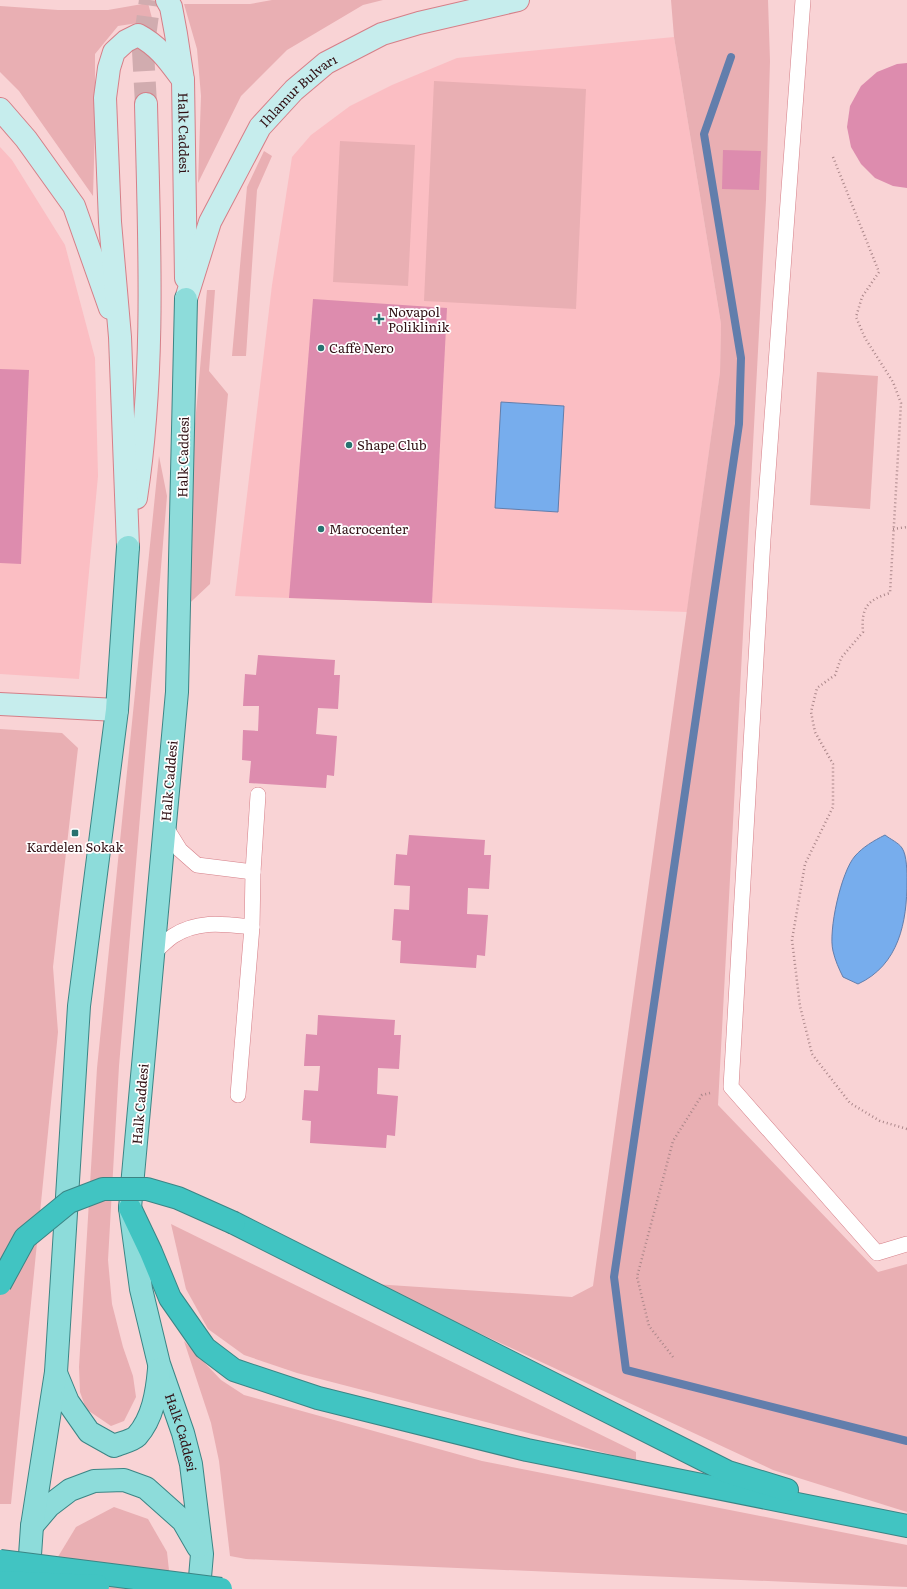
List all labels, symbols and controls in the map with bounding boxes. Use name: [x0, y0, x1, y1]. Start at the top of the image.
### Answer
street label: Ihlamur Bulvarı: [255, 49, 340, 131]
street label: Halk Caddesi: [174, 92, 194, 174]
place label: Novapol Poliklinik: [388, 302, 450, 336]
marker: Novapol Poliklinik: [373, 313, 385, 325]
place label: Caffè Nero: [329, 338, 394, 357]
marker: Caffè Nero: [316, 343, 326, 353]
street label: Halk Caddesi: [172, 416, 193, 498]
place label: Shape Club: [357, 435, 427, 454]
marker: Shape Club: [344, 440, 354, 450]
place label: Macrocenter: [329, 519, 409, 538]
marker: Macrocenter: [316, 524, 326, 534]
street label: Halk Caddesi: [156, 739, 182, 822]
marker: Kardelen Sokak: [70, 828, 80, 838]
place label: Kardelen Sokak: [27, 837, 125, 856]
street label: Halk Caddesi: [127, 1062, 153, 1145]
street label: Halk Caddesi: [161, 1390, 202, 1473]

